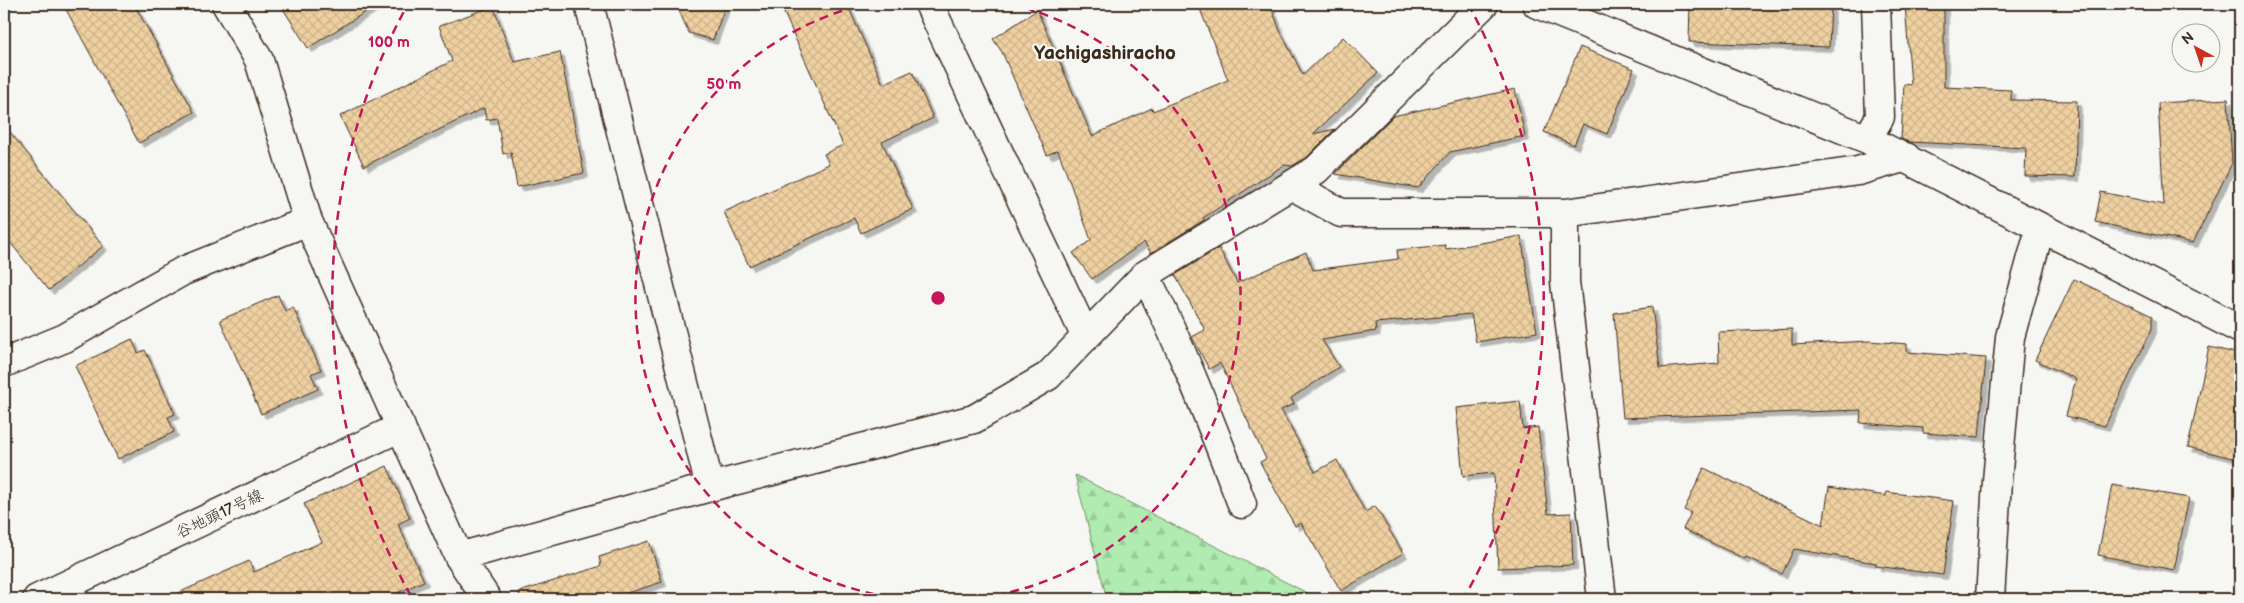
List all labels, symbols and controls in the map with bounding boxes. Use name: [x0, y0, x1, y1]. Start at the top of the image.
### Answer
north arrow: [2172, 22, 2222, 72]
text: N: [2178, 29, 2197, 48]
text: 100 m: [368, 33, 410, 52]
district label: Yachigashiracho: [1034, 42, 1176, 65]
text: 50 m: [707, 75, 742, 94]
centre of rings: [929, 289, 947, 307]
street label: 谷地頭17号線: [173, 486, 266, 543]

